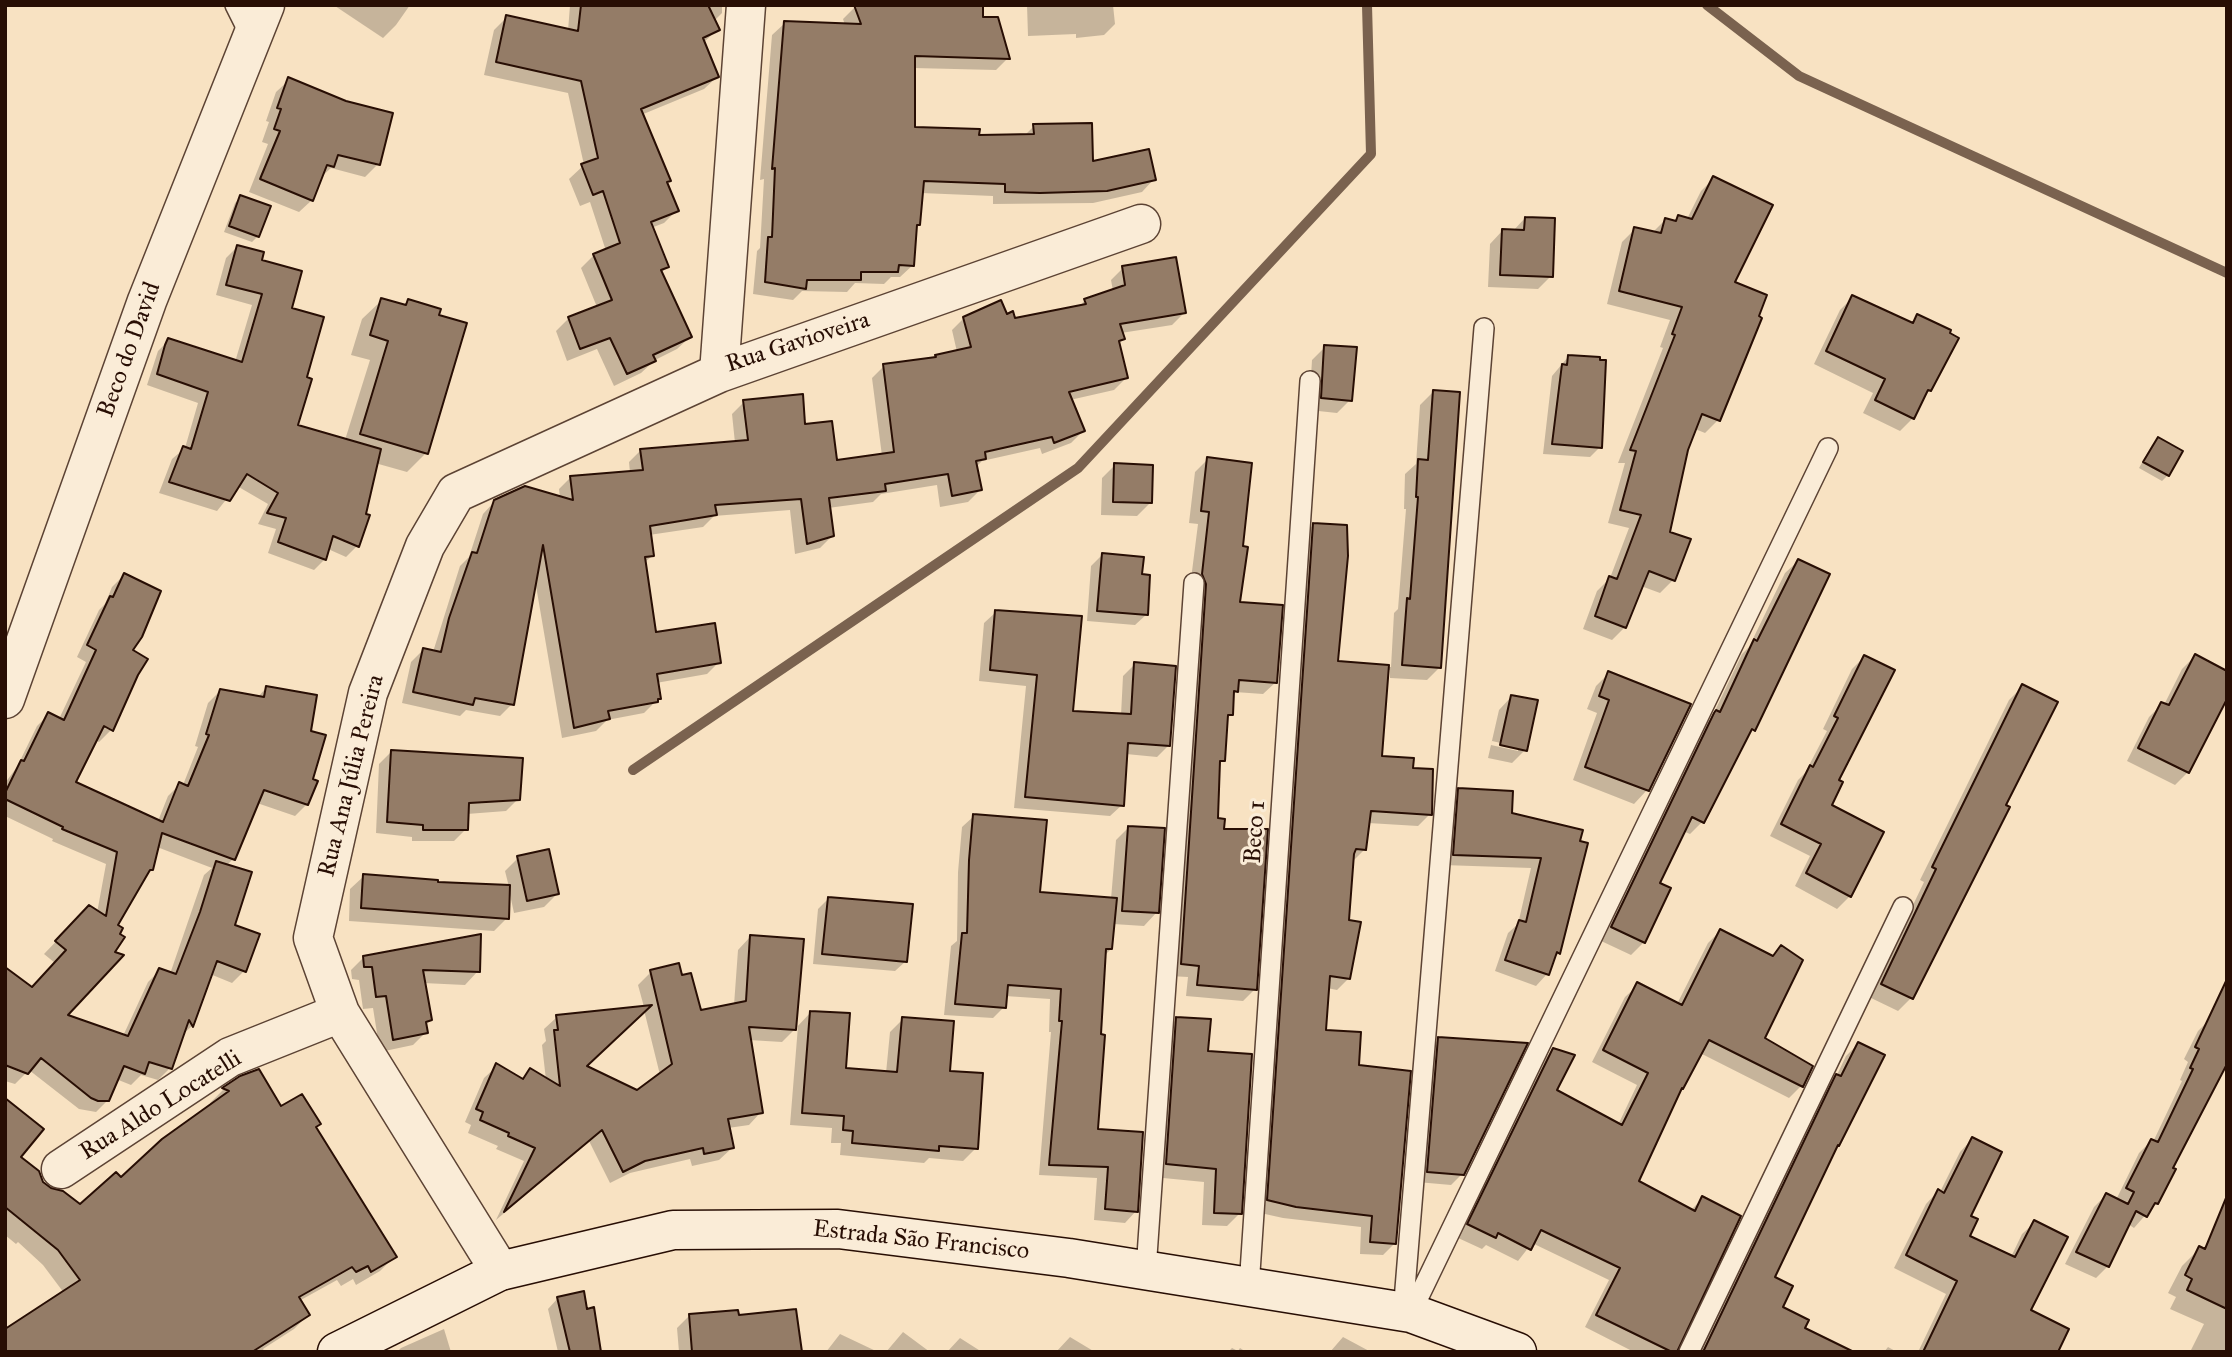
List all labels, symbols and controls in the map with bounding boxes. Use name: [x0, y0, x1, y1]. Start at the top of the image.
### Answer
street label: Beco do David: [92, 278, 168, 422]
street label: Rua Gavioveira: [723, 306, 873, 380]
street label: Rua Ana Júlia Pereira: [313, 672, 391, 880]
street label: Beco 1: [1239, 800, 1273, 864]
street label: Rua Aldo Locatelli: [75, 1045, 247, 1167]
street label: Estrada São Francisco: [811, 1215, 1031, 1267]

